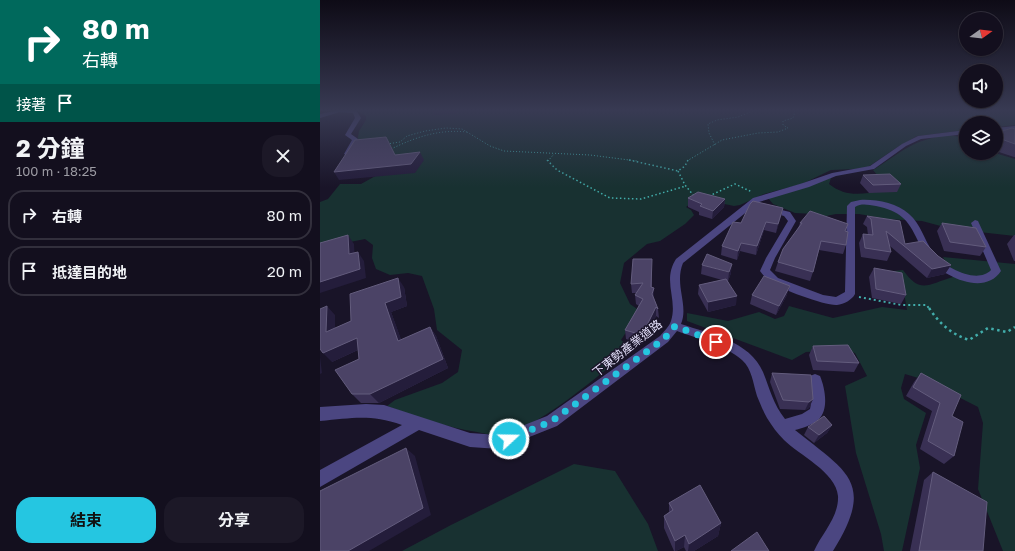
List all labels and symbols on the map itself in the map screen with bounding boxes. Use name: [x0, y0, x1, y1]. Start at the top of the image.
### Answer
north arrow: [959, 12, 1003, 56]
street label: 下東勢產業道路: [589, 316, 665, 380]
pin: [699, 325, 733, 359]
position arrow: [488, 418, 530, 460]

